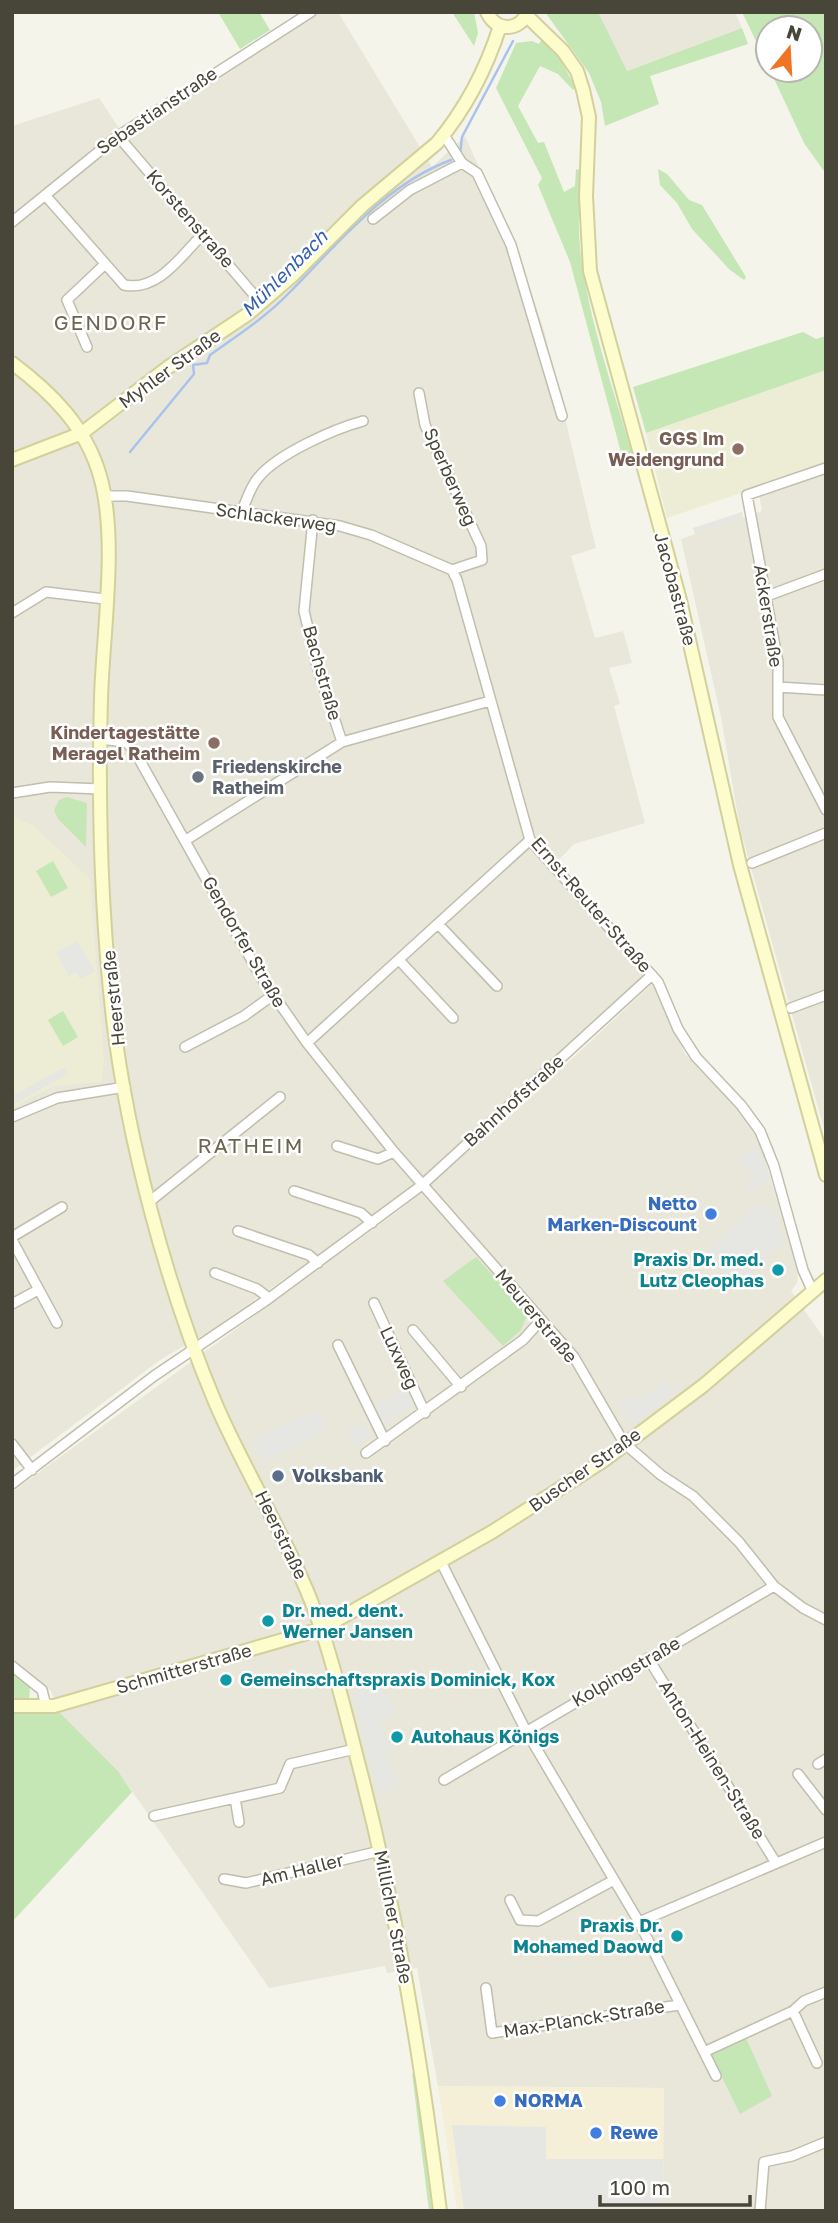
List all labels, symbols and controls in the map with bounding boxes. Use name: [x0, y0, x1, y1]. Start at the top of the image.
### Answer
north arrow: [754, 14, 824, 84]
text: N: [784, 19, 805, 46]
street label: Sebastianstraße: [92, 62, 221, 159]
street label: Korstenstraße: [142, 165, 239, 272]
water label: Mühlenbach: [236, 224, 333, 321]
district label: GENDORF: [54, 309, 168, 335]
street label: Myhler Straße: [114, 324, 225, 412]
street label: Sperberweg: [420, 424, 482, 529]
place label: GGS Im Weidengrund: [608, 427, 724, 470]
marker: GGS Im Weidengrund: [730, 441, 746, 457]
street label: Schlackerweg: [214, 498, 338, 536]
street label: Jacobastraße: [650, 530, 702, 648]
street label: Ackerstraße: [750, 563, 788, 669]
street label: Bachstraße: [299, 623, 347, 723]
place label: Kindertagestätte Meragel Ratheim: [50, 721, 200, 764]
marker: Kindertagestätte Meragel Ratheim: [206, 735, 222, 751]
place label: Friedenskirche Ratheim: [212, 755, 342, 798]
marker: Friedenskirche Ratheim: [190, 769, 206, 785]
street label: Ernst-Reuter-Straße: [527, 832, 657, 977]
street label: Gendorfer Straße: [198, 872, 291, 1011]
street label: Heerstraße: [97, 949, 129, 1047]
street label: Bahnhofstraße: [459, 1050, 568, 1151]
district label: RATHEIM: [197, 1132, 305, 1158]
place label: Netto Marken-Discount: [547, 1192, 697, 1235]
marker: Netto Marken-Discount: [703, 1206, 719, 1222]
place label: Praxis Dr. med. Lutz Cleophas: [633, 1248, 764, 1291]
marker: Praxis Dr. med. Lutz Cleophas: [770, 1262, 786, 1278]
street label: Meurerstraße: [491, 1264, 582, 1367]
street label: Luxweg: [376, 1323, 424, 1392]
street label: Buscher Straße: [524, 1422, 645, 1516]
place label: Volksbank: [292, 1464, 384, 1486]
marker: Volksbank: [270, 1468, 286, 1484]
street label: Heerstraße: [251, 1486, 313, 1583]
place label: Dr. med. dent. Werner Jansen: [282, 1599, 413, 1642]
marker: Dr. med. dent. Werner Jansen: [260, 1613, 276, 1629]
street label: Kolpingstraße: [567, 1631, 684, 1711]
street label: Schmitterstraße: [114, 1638, 254, 1698]
place label: Gemeinschaftspraxis Dominick, Kox: [240, 1668, 556, 1690]
marker: Gemeinschaftspraxis Dominick, Kox: [218, 1672, 234, 1688]
street label: Anton-Heinen-Straße: [655, 1676, 771, 1843]
place label: Autohaus Königs: [411, 1725, 559, 1747]
marker: Autohaus Königs: [389, 1729, 405, 1745]
street label: Am Haller: [258, 1848, 346, 1890]
street label: Millicher Straße: [370, 1848, 418, 1986]
place label: Praxis Dr. Mohamed Daowd: [513, 1914, 663, 1957]
marker: Praxis Dr. Mohamed Daowd: [669, 1928, 685, 1944]
street label: Max-Planck-Straße: [502, 1994, 666, 2042]
place label: NORMA: [514, 2089, 583, 2111]
marker: NORMA: [492, 2093, 508, 2109]
place label: Rewe: [610, 2121, 659, 2143]
marker: Rewe: [588, 2125, 604, 2141]
scale bar: [600, 2164, 750, 2208]
text: 100 m: [610, 2174, 670, 2200]

